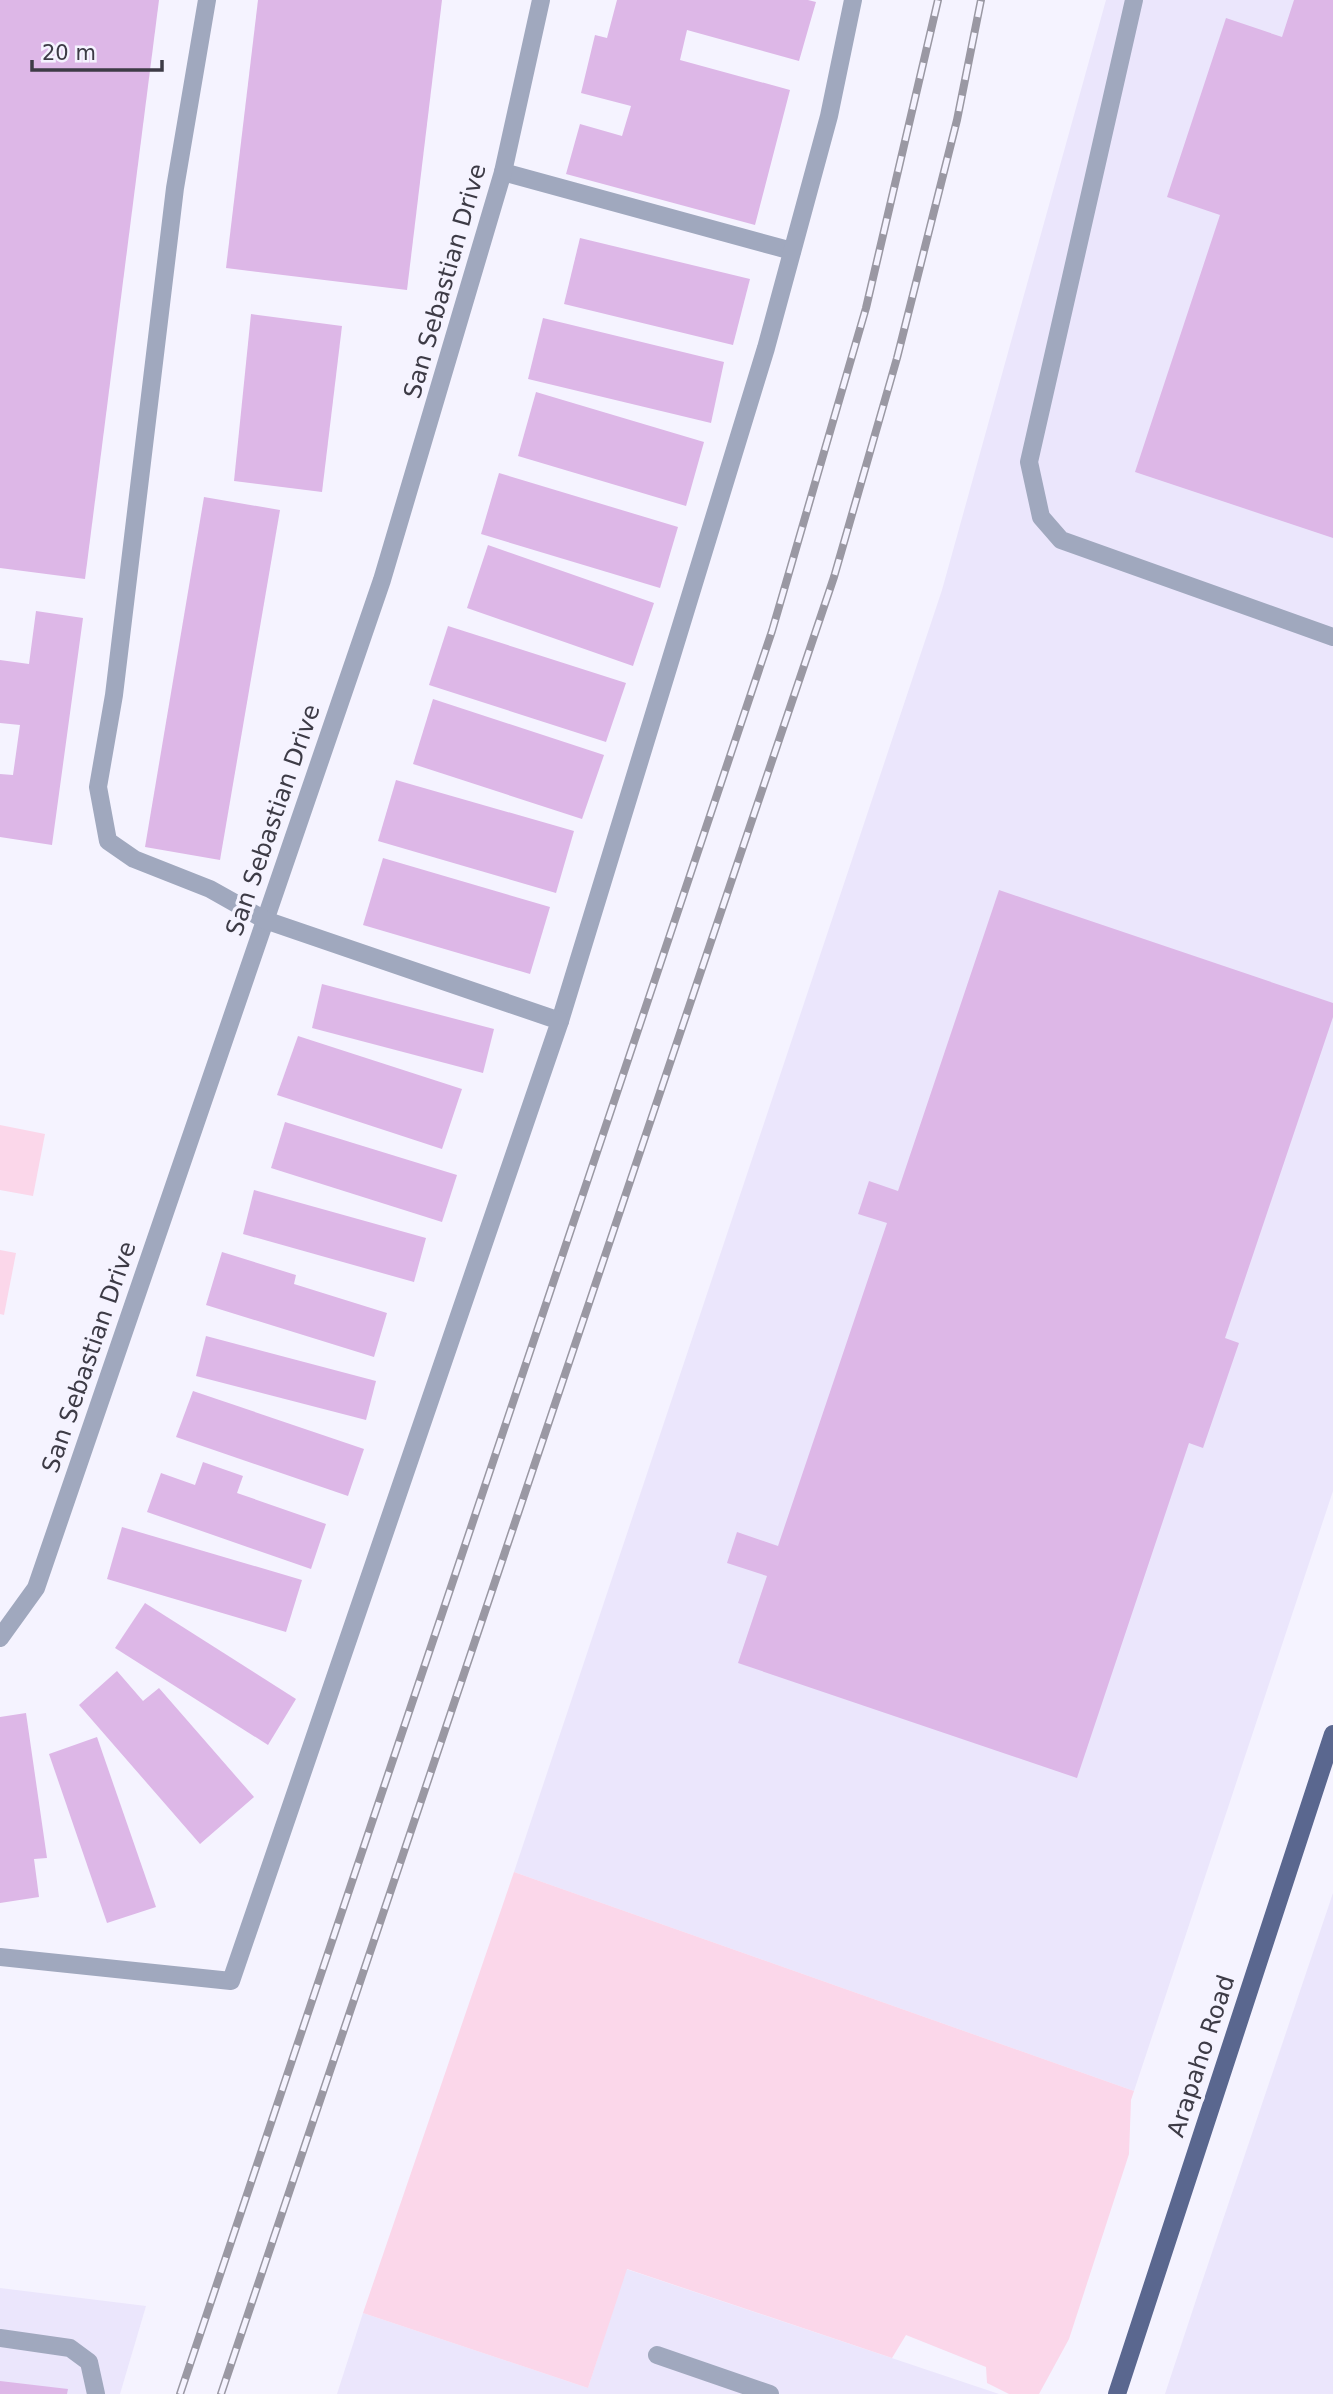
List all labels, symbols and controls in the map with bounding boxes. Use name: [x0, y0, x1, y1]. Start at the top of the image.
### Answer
scale bar: [32, 28, 161, 72]
text: 20 m: [42, 41, 96, 65]
street label: San Sebastian Drive: [398, 160, 492, 402]
street label: San Sebastian Drive: [220, 701, 326, 939]
street label: San Sebastian Drive: [36, 1238, 142, 1476]
street label: Arapaho Road: [1162, 1971, 1240, 2141]

